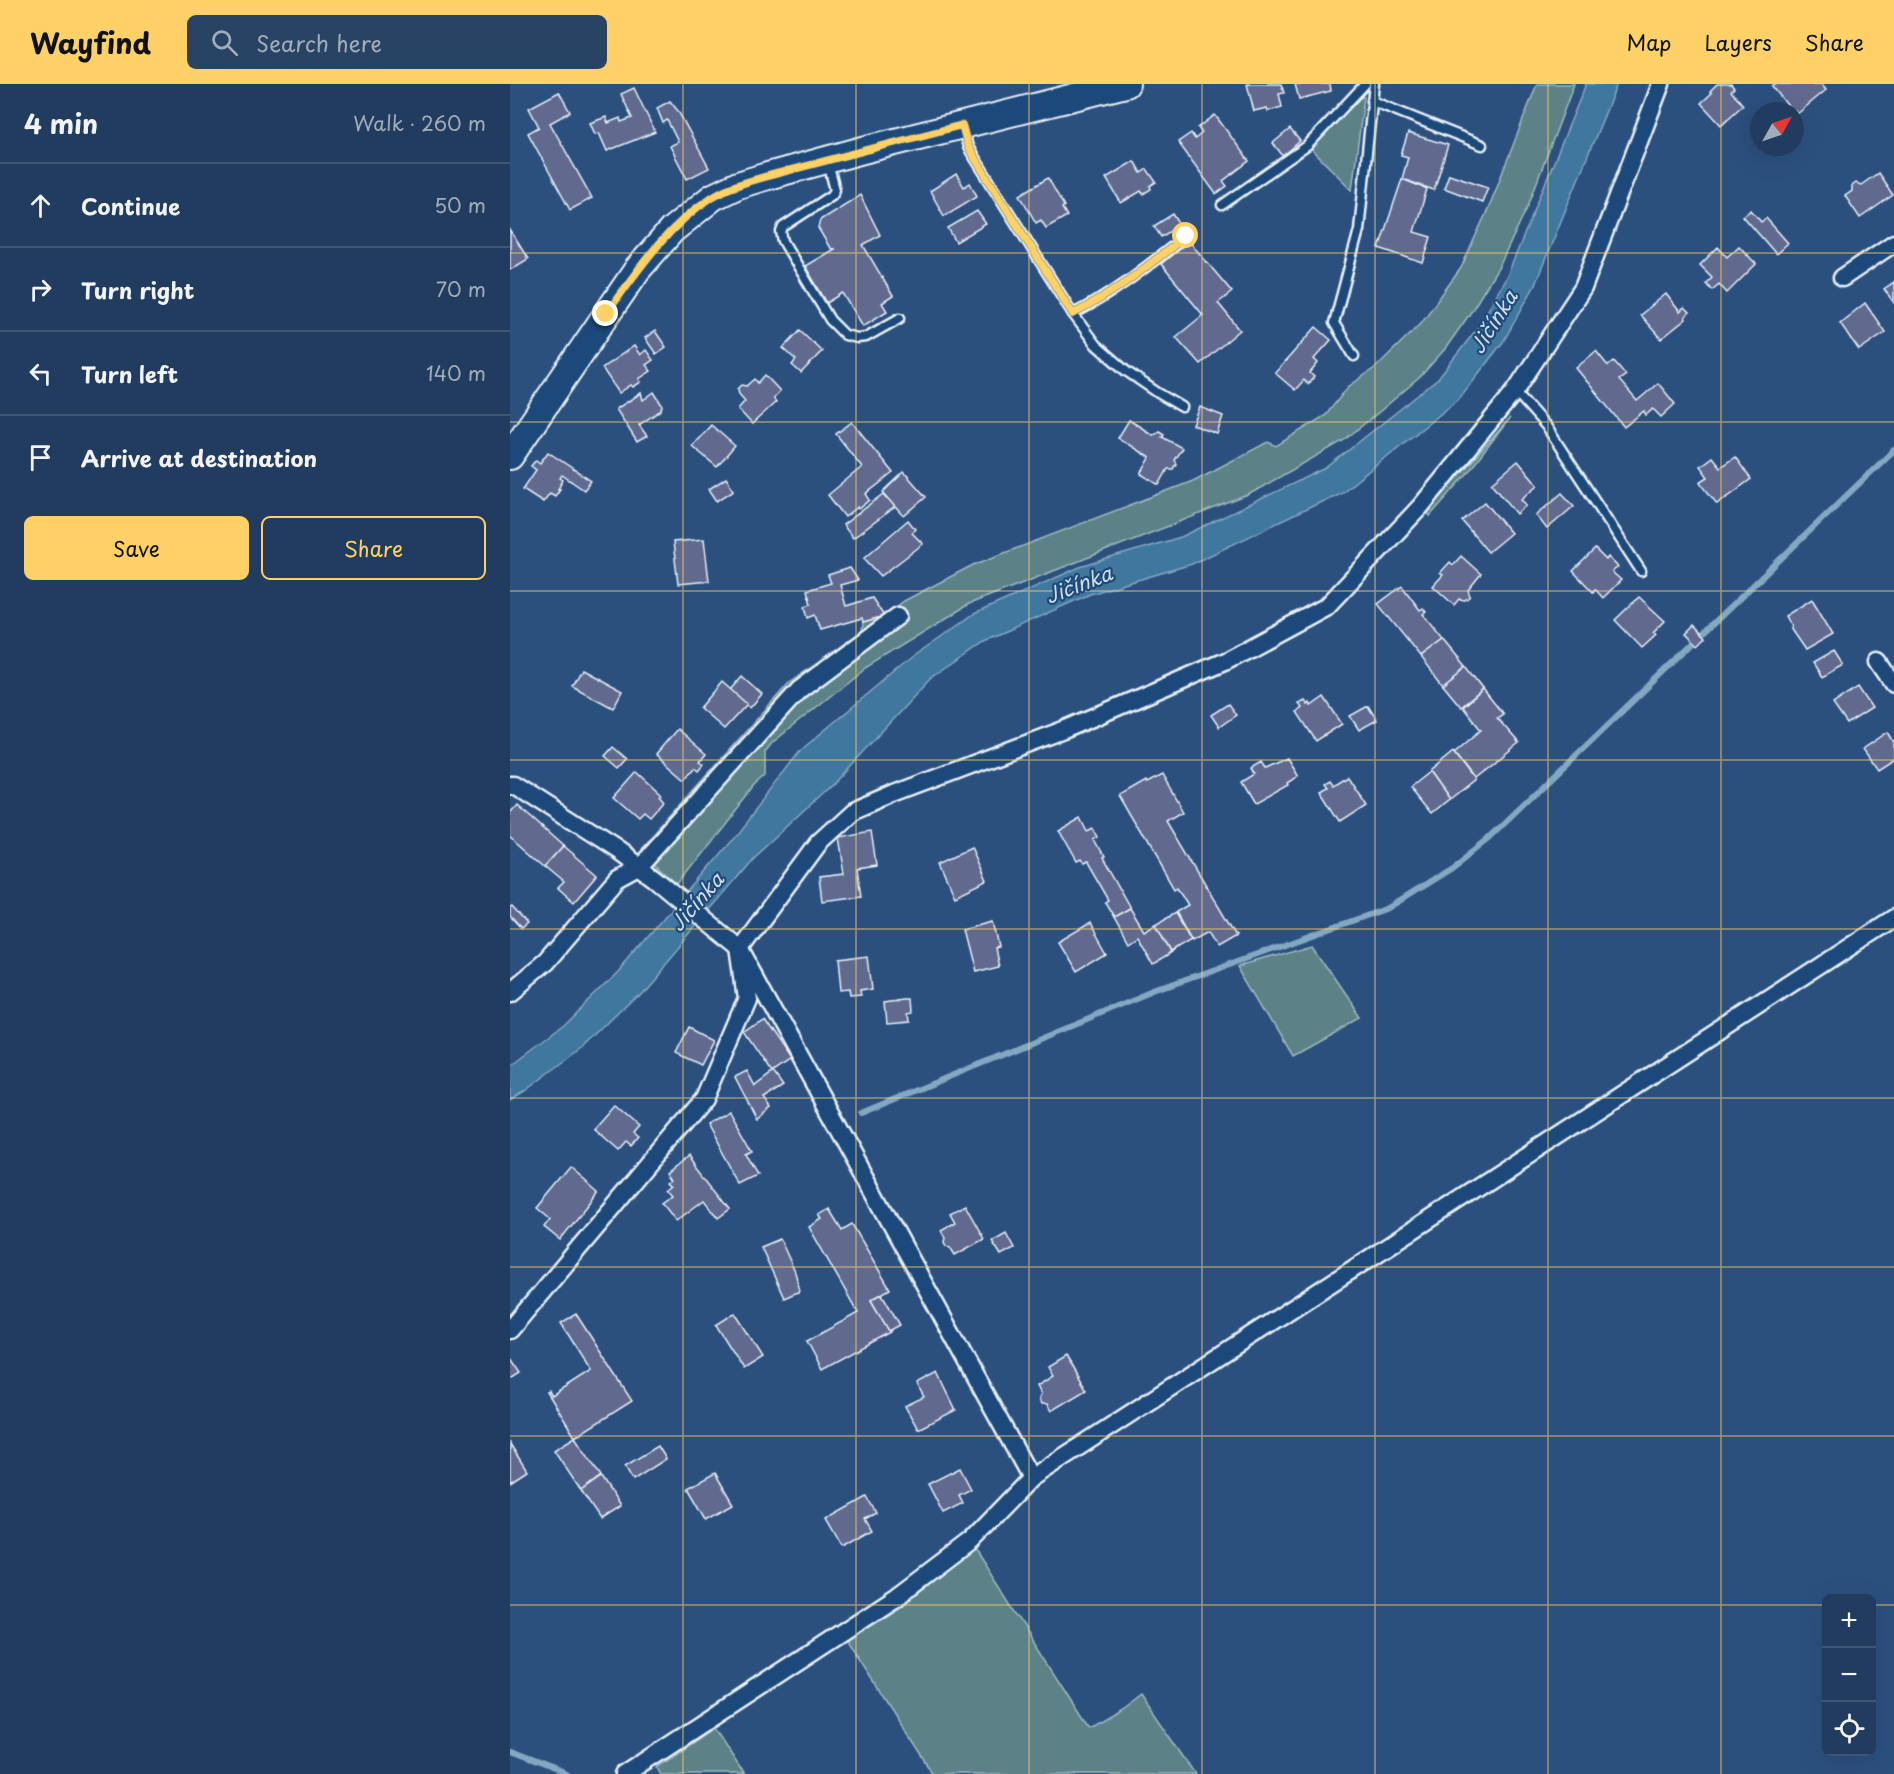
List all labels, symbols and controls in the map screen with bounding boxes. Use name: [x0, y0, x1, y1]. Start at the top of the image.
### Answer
search box: [187, 15, 607, 69]
text: Wayfind: [30, 21, 151, 64]
icon: search: [208, 26, 241, 59]
text: Search here: [256, 26, 382, 59]
text: Map: [1627, 26, 1671, 58]
text: Layers: [1704, 26, 1772, 58]
text: Share: [1805, 26, 1864, 58]
north arrow: [1750, 102, 1804, 156]
text: 4 min: [24, 104, 98, 143]
text: Walk · 260 m: [353, 108, 486, 138]
icon: ahead: [24, 189, 57, 222]
text: Continue: [81, 189, 180, 222]
text: 50 m: [434, 190, 486, 220]
route start: [1172, 222, 1198, 248]
icon: right: [24, 273, 57, 306]
text: Turn right: [81, 273, 194, 306]
text: 70 m: [436, 274, 486, 304]
water label: Jičínka: [1462, 284, 1525, 359]
route end: [592, 300, 618, 326]
icon: left: [24, 357, 57, 390]
text: Turn left: [81, 357, 178, 390]
text: 140 m: [426, 358, 486, 388]
icon: arrive: [24, 441, 57, 474]
text: Arrive at destination: [81, 441, 317, 474]
button: Save: [24, 516, 249, 580]
button: Share: [261, 516, 486, 580]
water label: Jičínka: [1041, 557, 1117, 611]
water label: Jičínka: [662, 865, 731, 937]
map controls: [1822, 1594, 1876, 1756]
button: +: [1822, 1594, 1876, 1648]
button: −: [1822, 1648, 1876, 1702]
button: locate: [1822, 1702, 1876, 1756]

